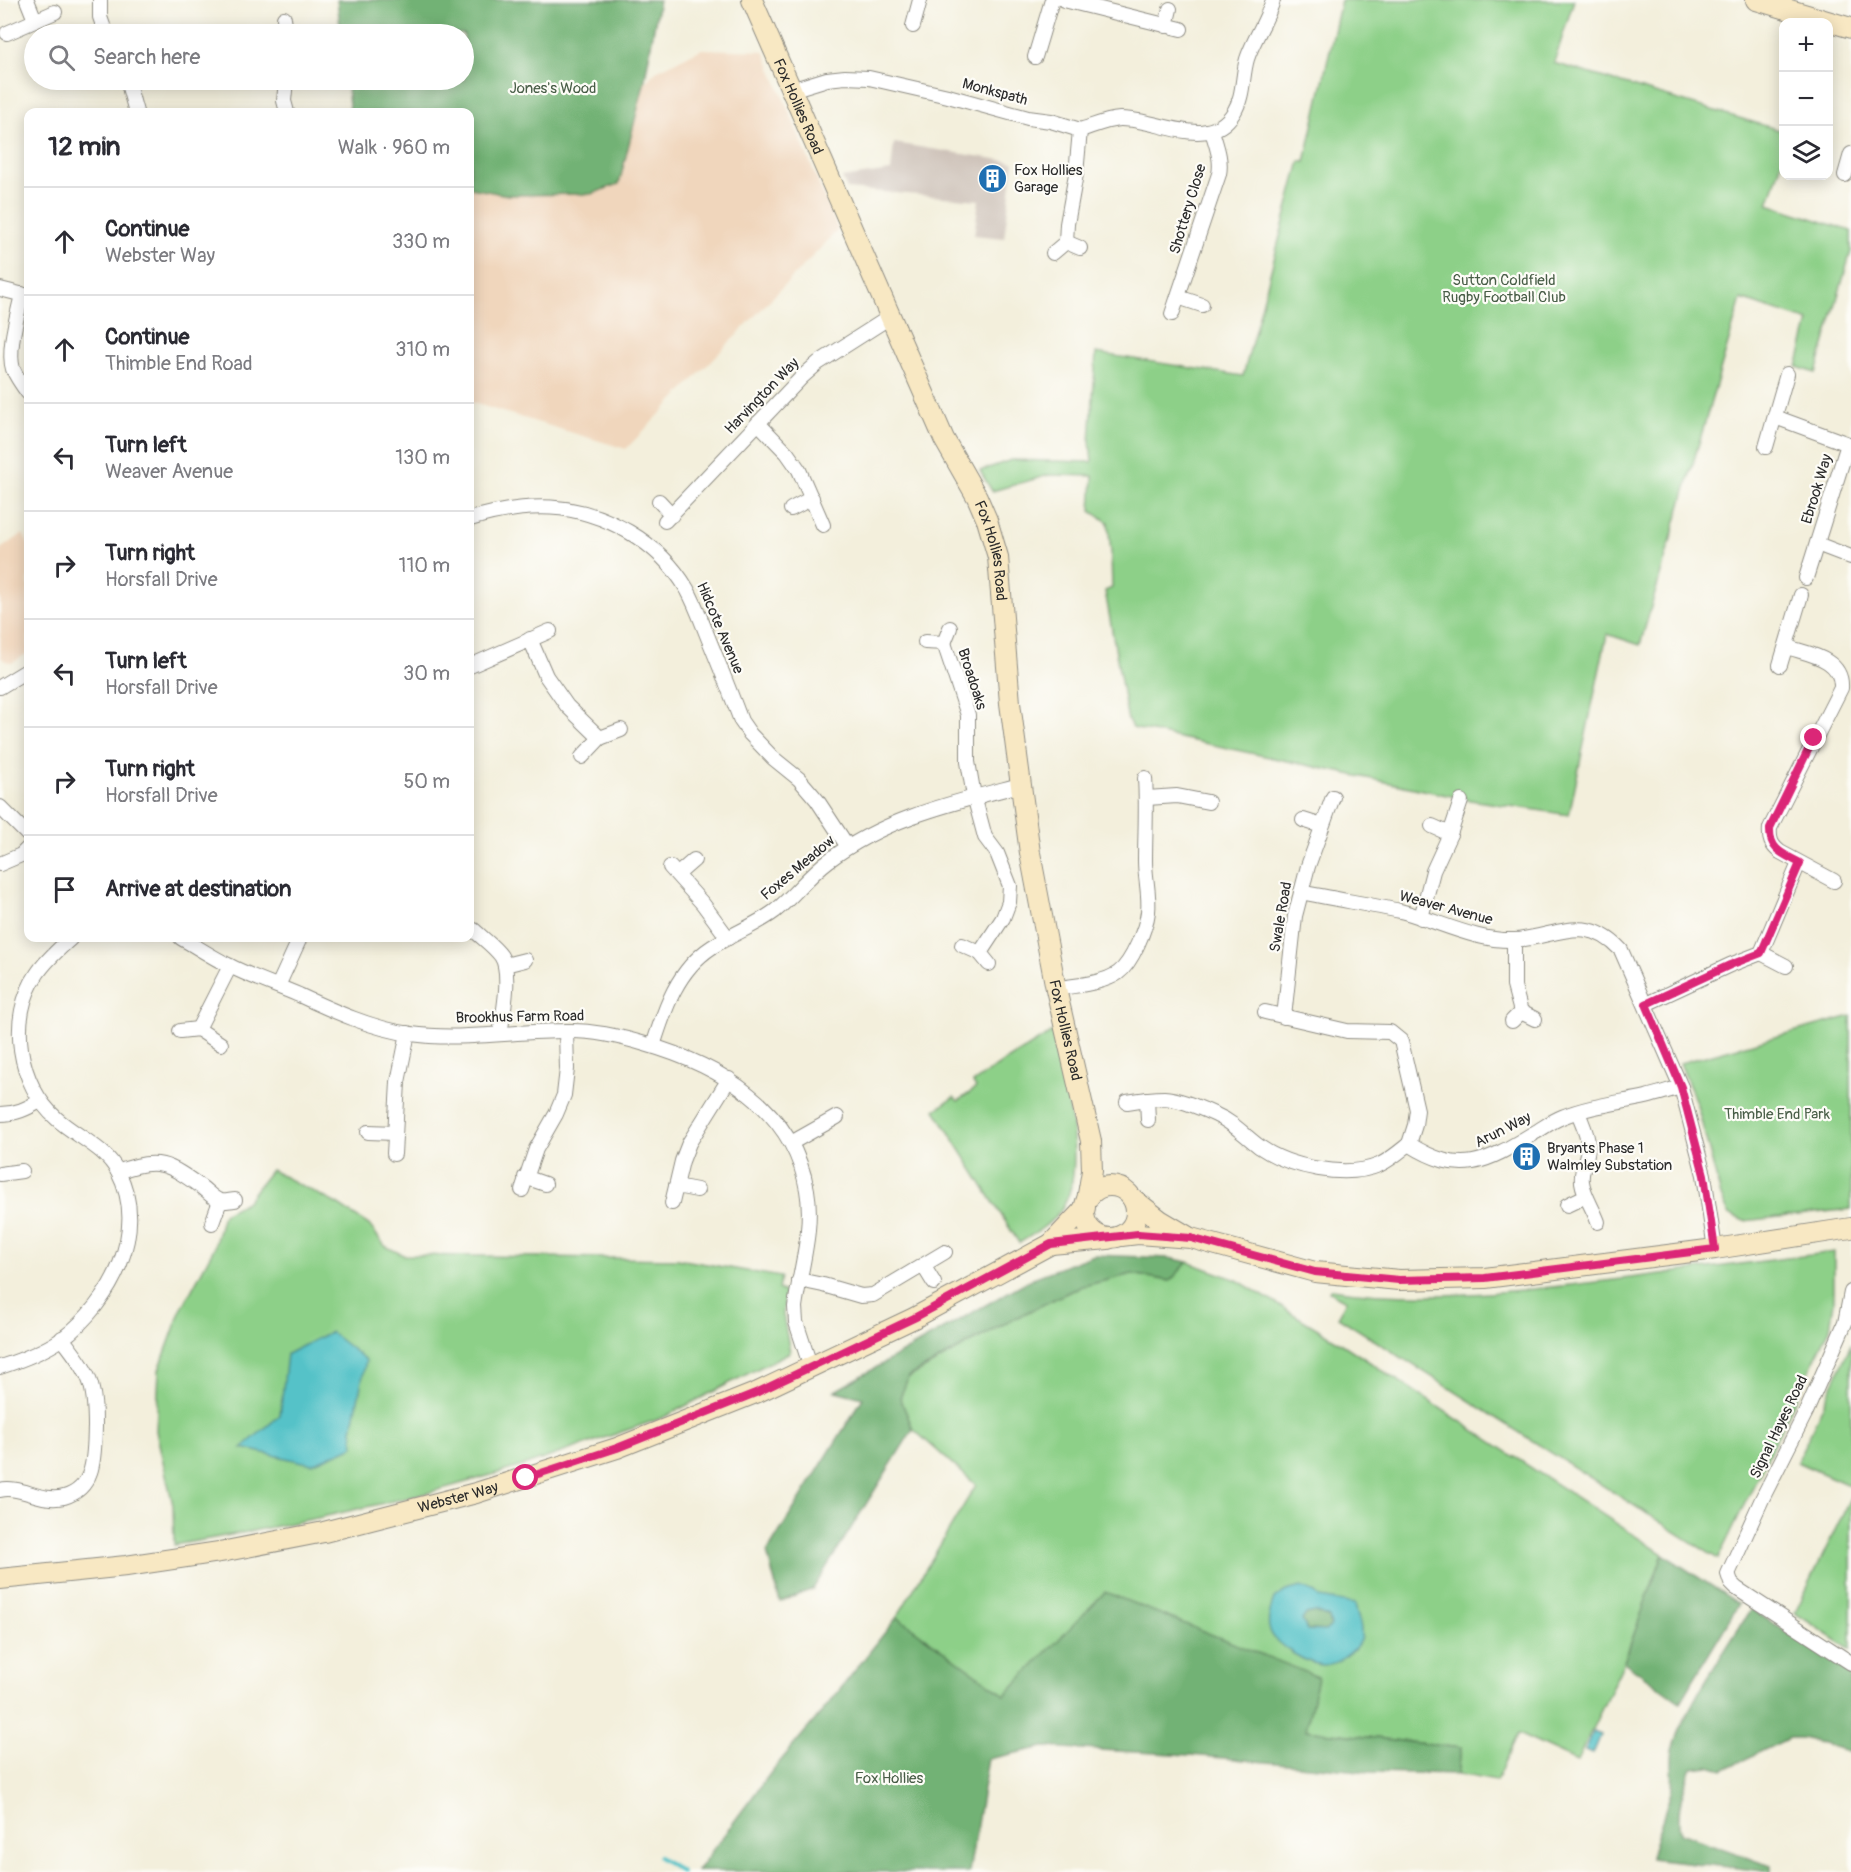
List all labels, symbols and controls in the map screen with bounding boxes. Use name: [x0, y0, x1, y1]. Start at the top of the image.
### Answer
map controls: [1779, 18, 1833, 180]
button: +: [1779, 18, 1833, 72]
search box: [24, 24, 474, 90]
icon: search: [45, 41, 78, 74]
text: Search here: [93, 43, 200, 71]
street label: Fox Hollies Road: [769, 55, 828, 157]
button: −: [1779, 72, 1833, 126]
street label: Monkspath: [960, 74, 1030, 110]
park label: Jones's Wood: [510, 79, 596, 98]
button: layers: [1779, 126, 1833, 180]
text: 12 min: [48, 131, 121, 163]
text: Walk · 960 m: [338, 135, 450, 160]
place label: Fox Hollies Garage: [1014, 161, 1083, 197]
street label: Shottery Close: [1165, 161, 1211, 256]
building icon: Fox Hollies Garage: [977, 163, 1009, 195]
text: Continue: [105, 215, 189, 243]
icon: ahead: [48, 225, 81, 258]
text: 330 m: [392, 229, 450, 254]
text: Webster Way: [105, 243, 215, 268]
park label: Sutton Coldfield Rugby Football Club: [1442, 271, 1566, 307]
text: Continue: [105, 323, 189, 351]
icon: ahead: [48, 333, 81, 366]
text: 310 m: [395, 337, 450, 362]
text: Thimble End Road: [105, 351, 253, 376]
street label: Harvington Way: [721, 353, 804, 438]
text: Turn left: [105, 431, 187, 459]
icon: left: [48, 441, 81, 474]
text: 130 m: [395, 445, 450, 470]
street label: Ebrook Way: [1797, 451, 1837, 526]
text: Weaver Avenue: [105, 459, 233, 484]
street label: Fox Hollies Road: [970, 498, 1011, 601]
text: Turn right: [105, 539, 195, 567]
icon: right: [48, 549, 81, 582]
text: 110 m: [399, 553, 450, 578]
text: Horsfall Drive: [105, 567, 218, 592]
street label: Hidcote Avenue: [692, 579, 748, 677]
street label: Broadoaks: [953, 646, 991, 712]
text: Turn left: [105, 647, 187, 675]
icon: left: [48, 657, 81, 690]
text: 30 m: [403, 661, 450, 686]
text: Horsfall Drive: [105, 675, 218, 700]
route end: [1800, 724, 1826, 750]
text: Turn right: [105, 755, 195, 783]
icon: right: [48, 765, 81, 798]
text: 50 m: [403, 769, 450, 794]
text: Horsfall Drive: [105, 783, 218, 808]
street label: Foxes Meadow: [757, 831, 839, 905]
icon: arrive: [48, 873, 81, 906]
text: Arrive at destination: [105, 875, 291, 903]
street label: Swale Road: [1265, 880, 1297, 954]
street label: Weaver Avenue: [1397, 886, 1495, 930]
street label: Fox Hollies Road: [1045, 978, 1086, 1082]
street label: Brookhus Farm Road: [456, 1006, 584, 1028]
park label: Thimble End Park: [1724, 1105, 1831, 1124]
street label: Arun Way: [1472, 1108, 1535, 1152]
place label: Bryants Phase 1 Walmley Substation: [1547, 1139, 1672, 1175]
building icon: Bryants Phase 1 Walmley Substation: [1510, 1141, 1542, 1173]
street label: Signal Hayes Road: [1746, 1372, 1812, 1482]
route start: [512, 1464, 538, 1490]
street label: Webster Way: [416, 1477, 501, 1517]
park label: Fox Hollies: [855, 1769, 923, 1788]

